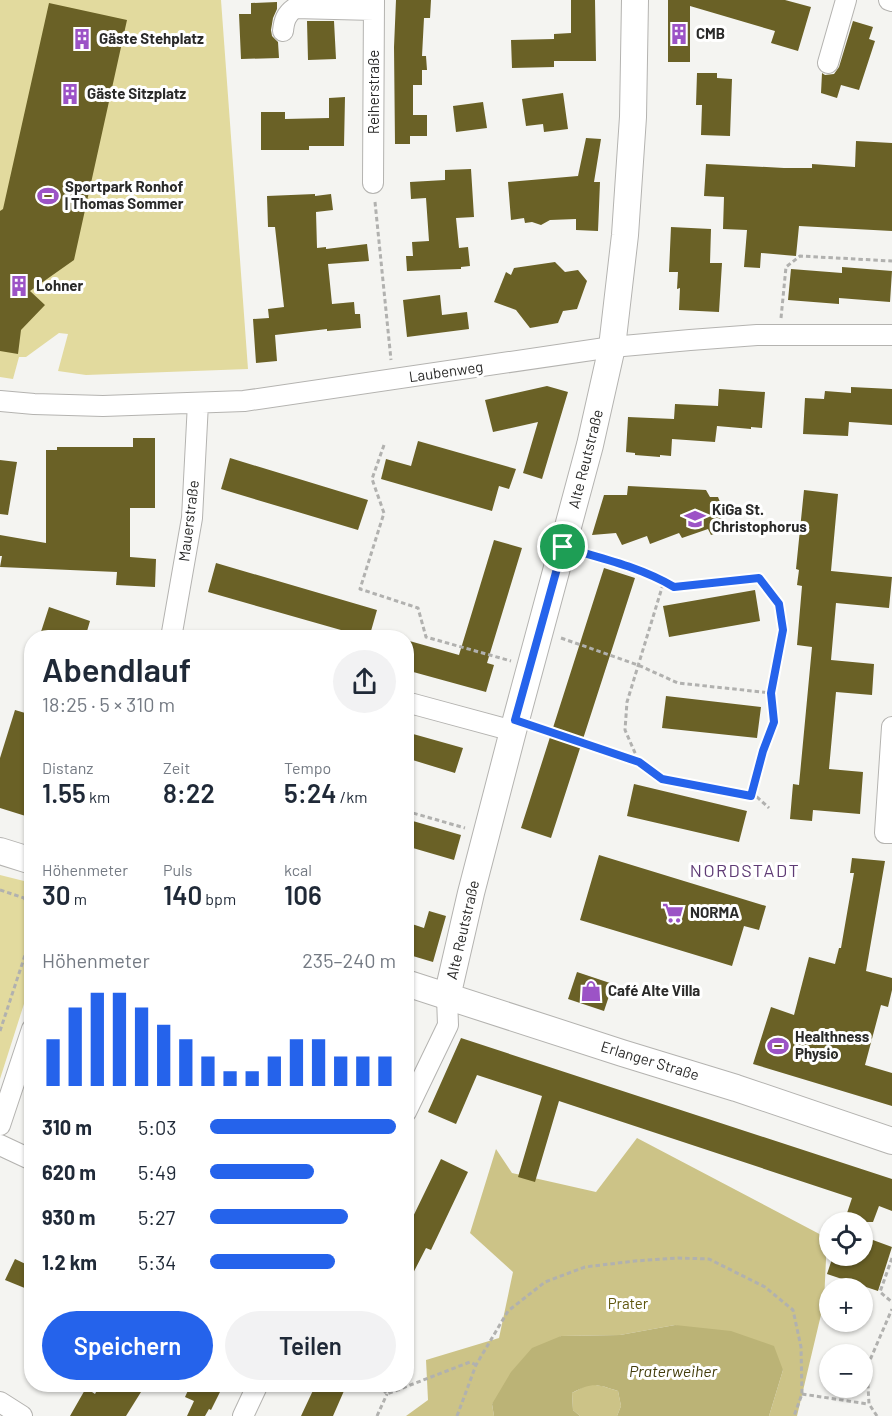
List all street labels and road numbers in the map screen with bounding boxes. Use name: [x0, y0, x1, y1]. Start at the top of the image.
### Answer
street label: Reiherstraße: [364, 50, 382, 134]
street label: Laubenweg: [408, 357, 484, 385]
street label: Alte Reutstraße: [564, 407, 606, 510]
street label: Mauerstraße: [174, 479, 202, 563]
street label: Alte Reutstraße: [442, 878, 482, 981]
street label: Erlanger Straße: [599, 1037, 702, 1084]

